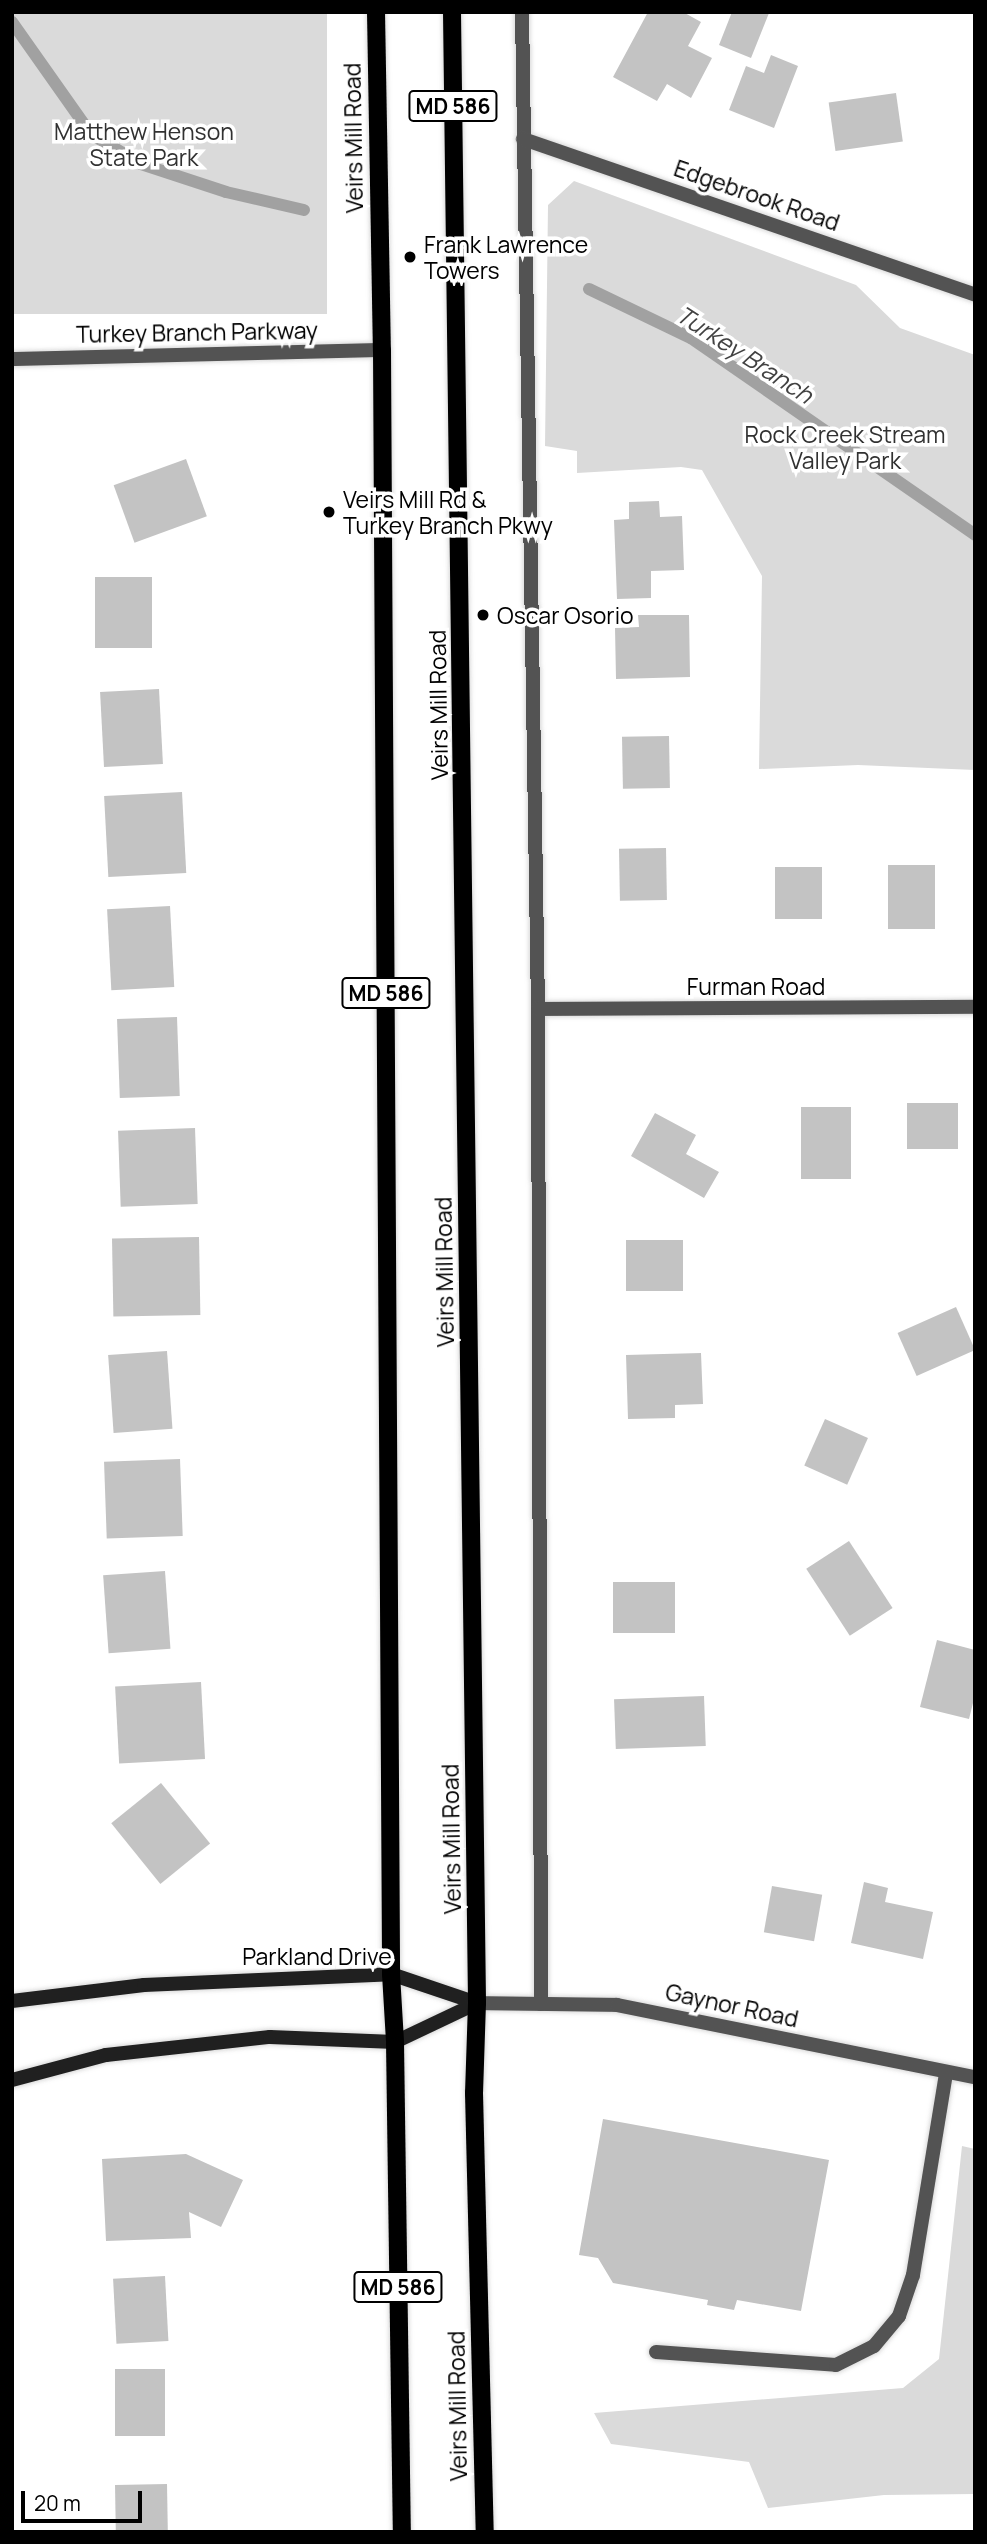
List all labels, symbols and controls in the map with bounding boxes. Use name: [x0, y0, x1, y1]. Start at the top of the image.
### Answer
street label: Veirs Mill Road: [338, 63, 368, 213]
road number: MD 586: [407, 88, 498, 124]
park label: Matthew Henson State Park: [54, 117, 234, 171]
street label: Edgebrook Road: [671, 154, 843, 236]
place label: Frank Lawrence Towers: [424, 230, 588, 284]
marker: Frank Lawrence Towers: [402, 249, 418, 265]
water label: Turkey Branch: [671, 299, 819, 409]
street label: Turkey Branch Parkway: [76, 316, 318, 348]
park label: Rock Creek Stream Valley Park: [744, 420, 946, 474]
place label: Veirs Mill Rd & Turkey Branch Pkwy: [343, 485, 553, 539]
marker: Veirs Mill Rd & Turkey Branch Pkwy: [321, 504, 337, 520]
place label: Oscar Osorio: [497, 601, 634, 629]
marker: Oscar Osorio: [475, 607, 491, 623]
street label: Veirs Mill Road: [423, 630, 453, 780]
street label: Furman Road: [687, 972, 825, 1000]
road number: MD 586: [340, 976, 432, 1010]
street label: Veirs Mill Road: [429, 1197, 459, 1347]
street label: Veirs Mill Road: [436, 1764, 466, 1914]
street label: Parkland Drive: [242, 1942, 392, 1970]
street label: Gaynor Road: [663, 1977, 801, 2033]
road number: MD 586: [352, 2270, 444, 2304]
street label: Veirs Mill Road: [442, 2331, 472, 2481]
scale bar: [24, 2478, 145, 2522]
text: 20 m: [34, 2489, 81, 2517]

